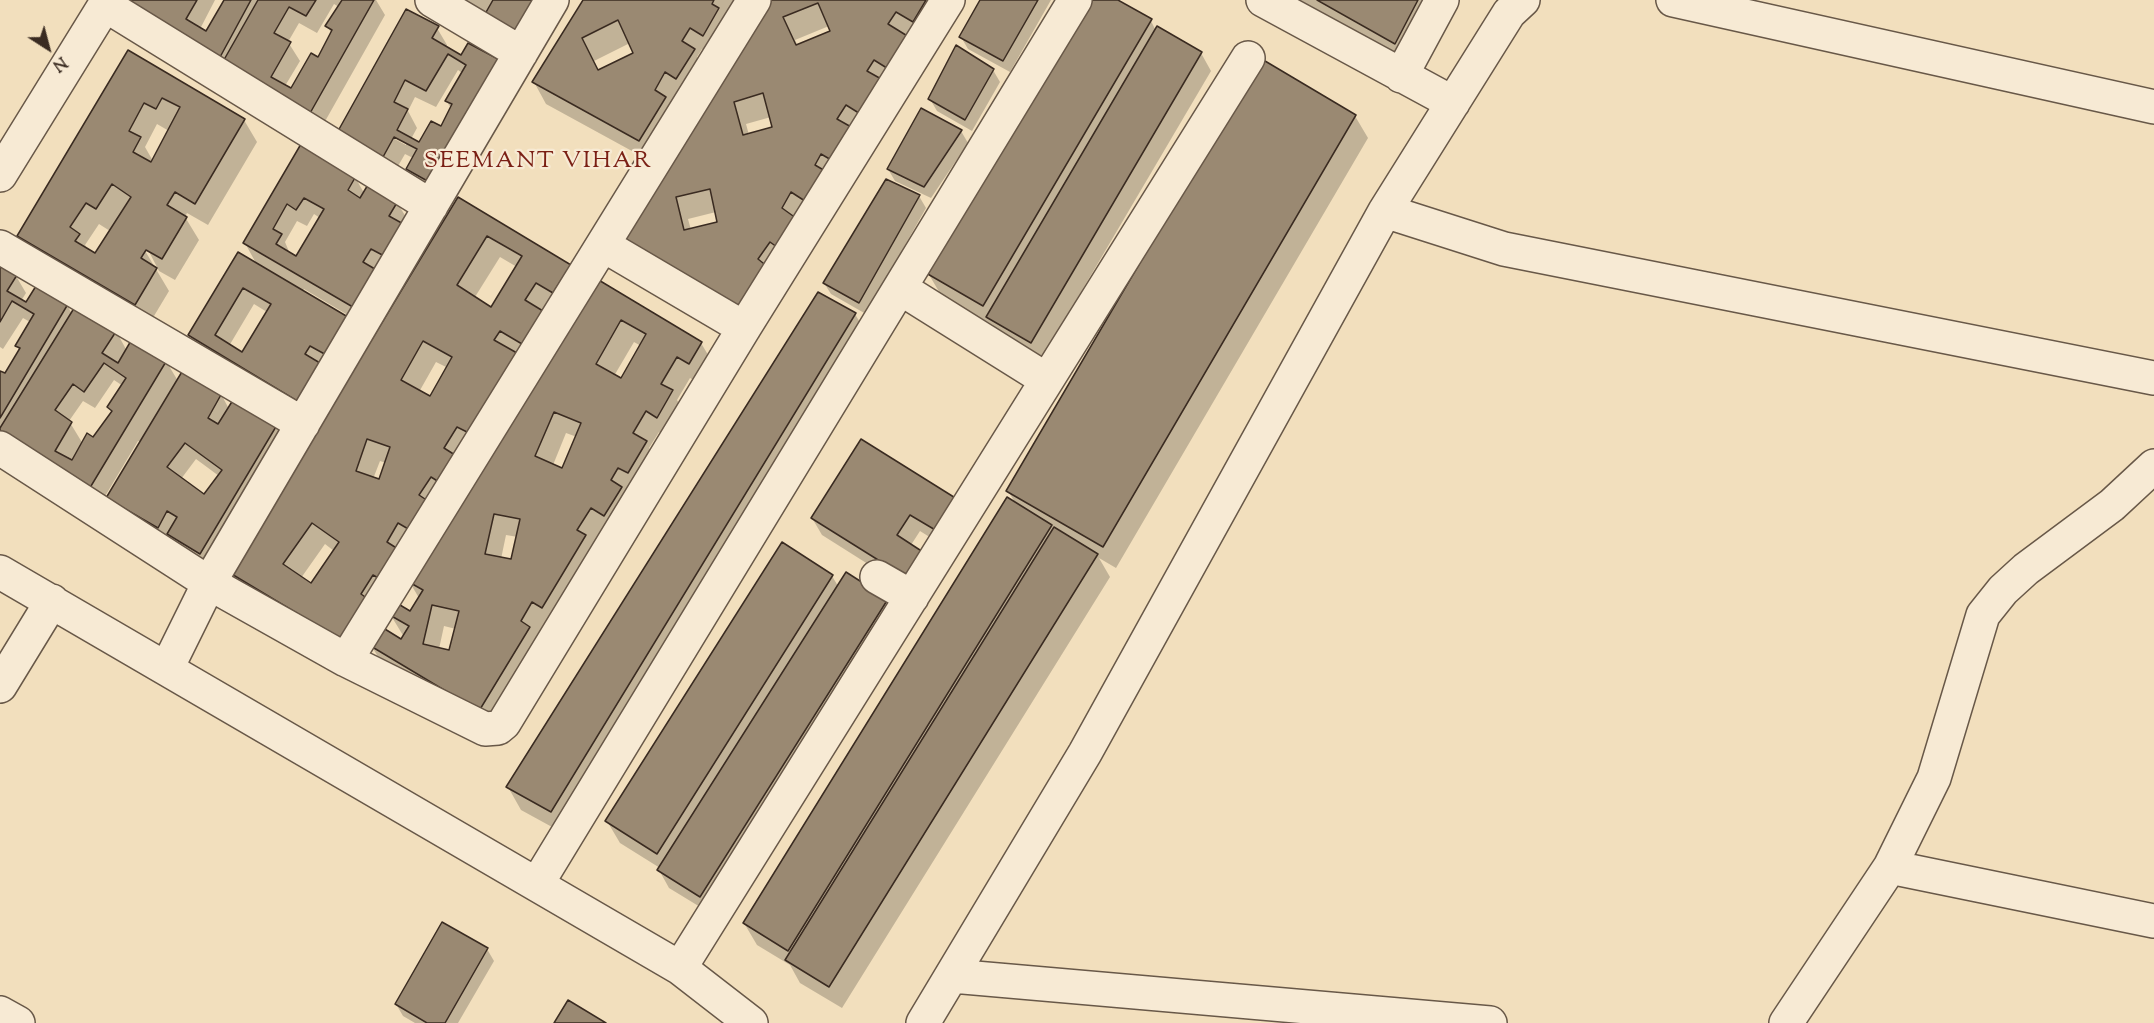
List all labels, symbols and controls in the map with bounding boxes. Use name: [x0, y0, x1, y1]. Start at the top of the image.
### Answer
north arrow: [18, 18, 78, 78]
text: N: [47, 50, 71, 76]
district label: SEEMANT VIHAR: [424, 149, 652, 177]

